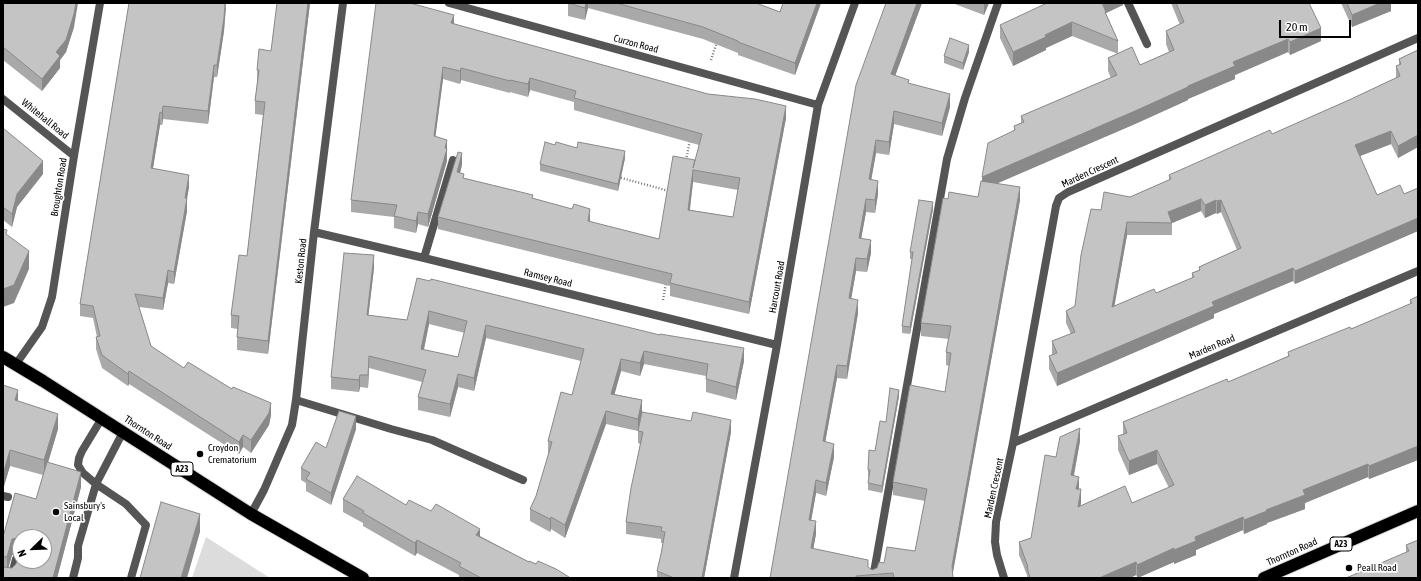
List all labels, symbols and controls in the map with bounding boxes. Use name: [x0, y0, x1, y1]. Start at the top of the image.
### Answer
scale bar: [1281, 12, 1353, 38]
text: 20 m: [1286, 20, 1308, 34]
street label: Curzon Road: [612, 32, 660, 56]
street label: Whitehall Road: [19, 96, 71, 142]
street label: Marden Crescent: [1060, 154, 1120, 190]
street label: Broughton Road: [48, 157, 70, 217]
street label: Keston Road: [293, 238, 309, 284]
street label: Harcourt Road: [767, 260, 787, 314]
street label: Ramsey Road: [523, 266, 573, 290]
street label: Marden Road: [1187, 332, 1237, 362]
street label: Thornton Road: [122, 413, 174, 453]
place label: Croydon Crematorium: [208, 442, 257, 466]
marker: Croydon Crematorium: [195, 449, 205, 459]
street label: Marden Crescent: [982, 457, 1006, 519]
road number: A23: [171, 462, 193, 476]
place label: Sainsbury's Local: [64, 500, 105, 524]
marker: Sainsbury's Local: [51, 507, 61, 517]
north arrow: [12, 529, 52, 569]
street label: Thornton Road: [1265, 535, 1319, 569]
road number: A23: [1330, 537, 1352, 551]
text: N: [15, 548, 29, 559]
place label: Peall Road: [1357, 562, 1397, 574]
marker: Peall Road: [1344, 563, 1354, 573]

